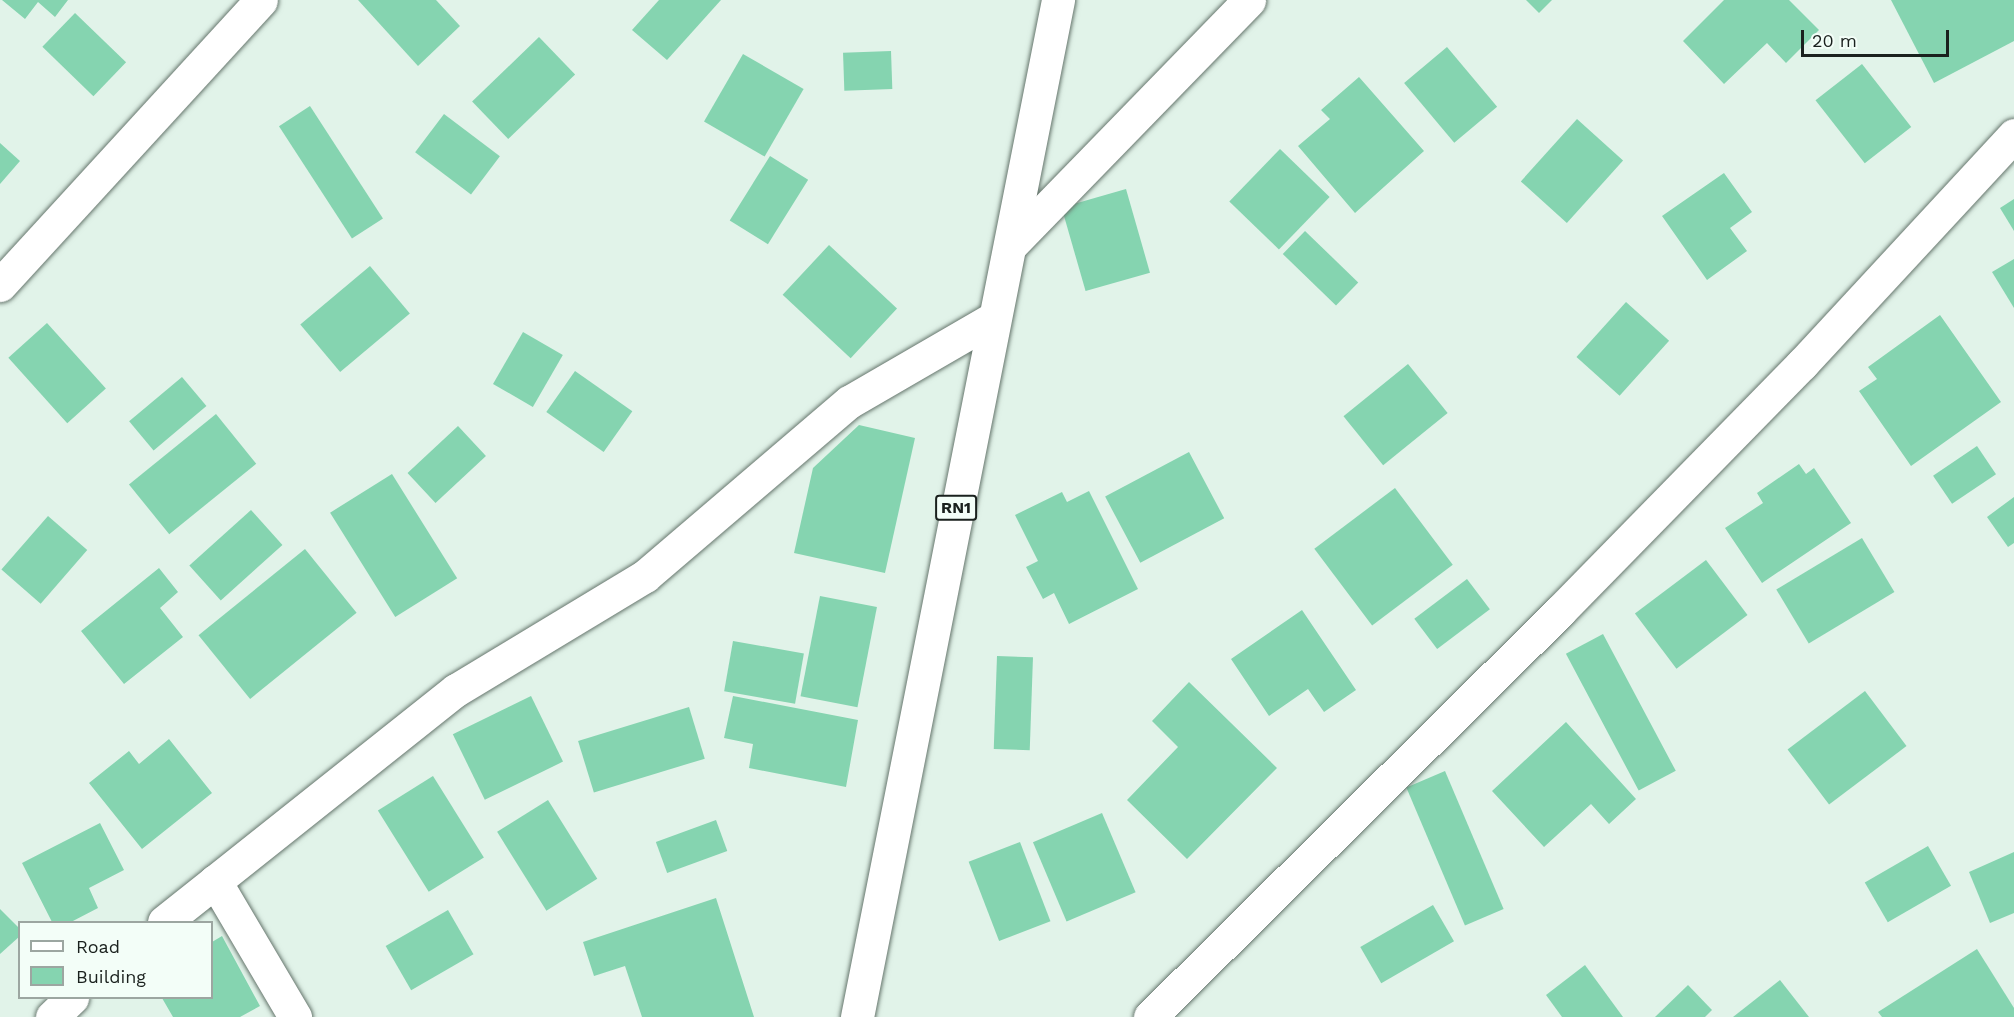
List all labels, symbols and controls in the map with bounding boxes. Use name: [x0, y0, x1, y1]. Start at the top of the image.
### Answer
scale bar: [1804, 18, 1952, 56]
text: 20 m: [1812, 30, 1857, 51]
road number: RN1: [935, 495, 977, 521]
legend: [18, 921, 213, 999]
text: Road: [76, 936, 120, 957]
text: Building: [76, 966, 146, 987]

